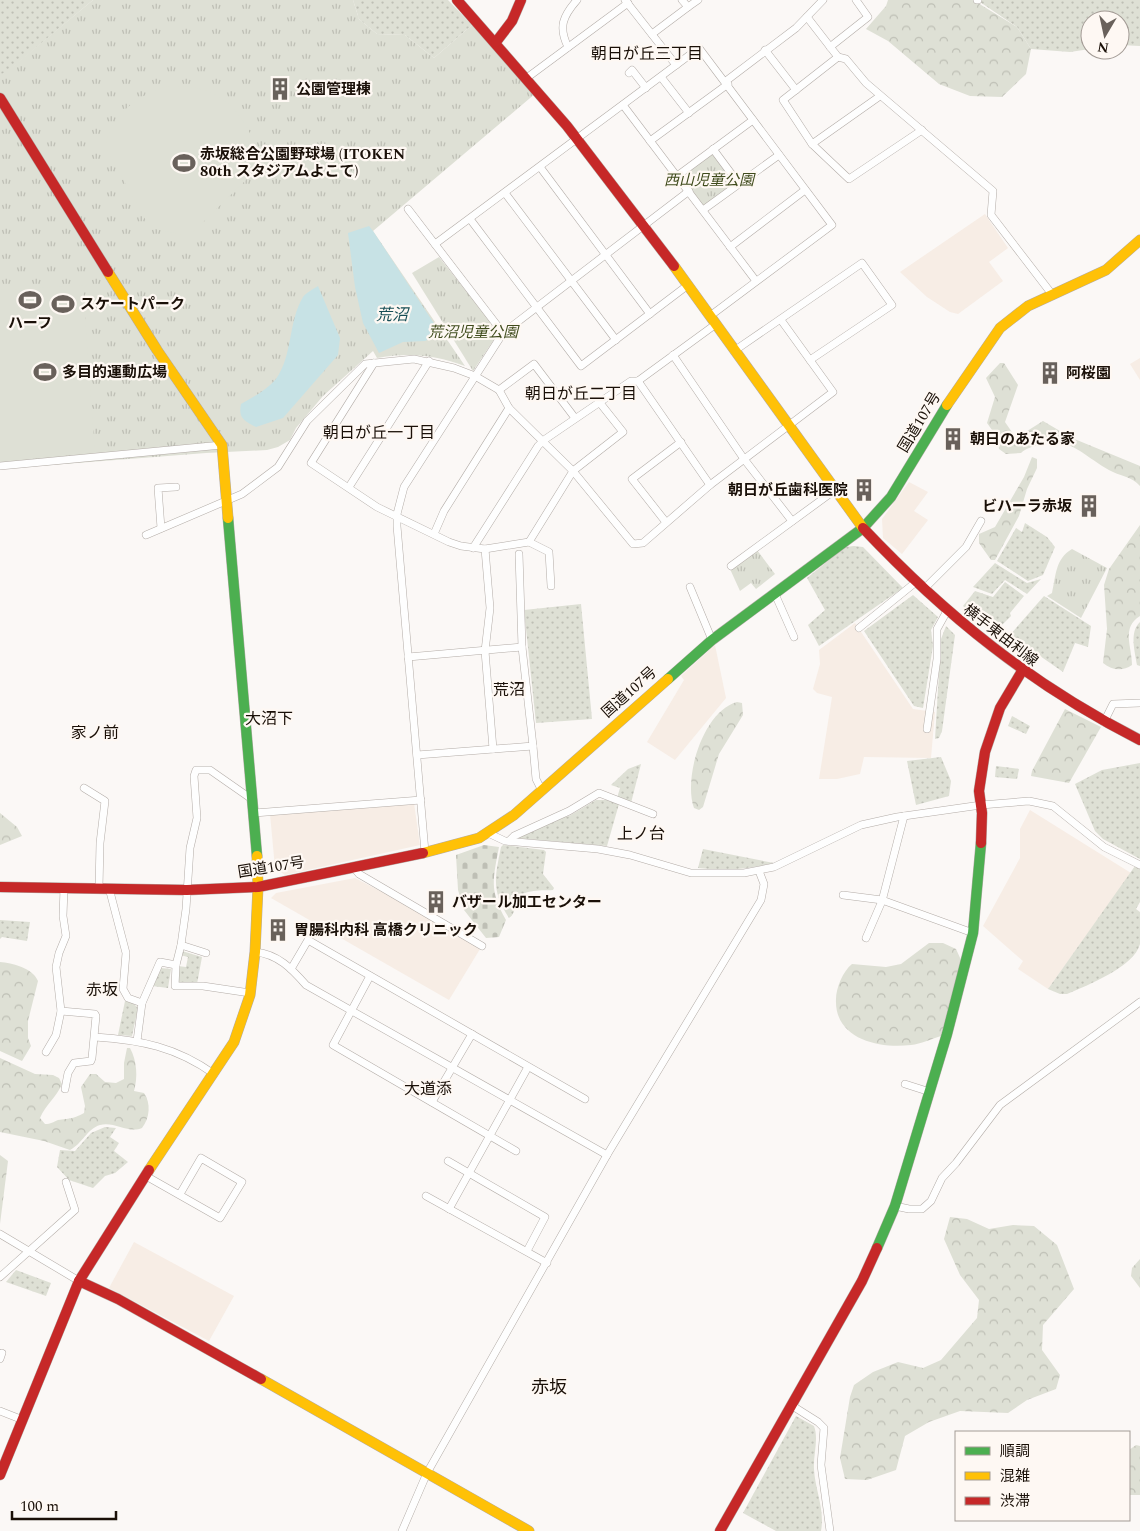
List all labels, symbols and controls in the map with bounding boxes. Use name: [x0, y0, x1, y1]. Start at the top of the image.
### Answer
north arrow: [1080, 10, 1130, 60]
text: N: [1096, 36, 1110, 59]
district label: 朝日が丘三丁目: [591, 42, 703, 66]
building icon: 公園管理棟: [267, 76, 293, 102]
place label: 公園管理棟: [296, 78, 371, 101]
place label: 赤坂総合公園野球場 (ITOKEN 80th スタジアムよこて): [200, 143, 405, 183]
sports icon: 赤坂総合公園野球場 (ITOKEN 80th スタジアムよこて): [171, 150, 197, 176]
park label: 西山児童公園: [664, 169, 756, 192]
sports icon: ハーフ: [17, 287, 43, 313]
sports icon: スケートパーク: [50, 291, 76, 317]
place label: スケートパーク: [80, 293, 185, 316]
water label: 荒沼: [376, 303, 410, 327]
place label: ハーフ: [8, 312, 52, 335]
park label: 荒沼児童公園: [428, 321, 520, 344]
sports icon: 多目的運動広場: [32, 359, 58, 385]
building icon: 阿桜園: [1037, 360, 1063, 386]
place label: 多目的運動広場: [62, 361, 167, 384]
place label: 阿桜園: [1066, 362, 1111, 385]
district label: 朝日が丘二丁目: [525, 382, 637, 406]
street label: 国道107号: [892, 387, 947, 457]
district label: 朝日が丘一丁目: [323, 421, 435, 445]
building icon: 朝日のあたる家: [940, 426, 966, 452]
place label: 朝日のあたる家: [970, 428, 1075, 451]
building icon: 朝日が丘歯科医院: [851, 477, 877, 503]
place label: 朝日が丘歯科医院: [728, 479, 848, 502]
building icon: ビハーラ赤坂: [1076, 493, 1102, 519]
place label: ビハーラ赤坂: [982, 495, 1072, 518]
street label: 横手東由利線: [958, 599, 1043, 672]
street label: 国道107号: [597, 661, 662, 724]
district label: 荒沼: [493, 678, 525, 702]
district label: 大沼下: [245, 707, 293, 731]
district label: 家ノ前: [71, 721, 119, 745]
district label: 上ノ台: [617, 822, 665, 846]
street label: 国道107号: [236, 851, 306, 884]
building icon: バザール加工センター: [423, 889, 449, 915]
place label: バザール加工センター: [452, 891, 602, 914]
building icon: 胃腸科内科 高橋クリニック: [265, 917, 291, 943]
place label: 胃腸科内科 高橋クリニック: [294, 919, 478, 942]
district label: 赤坂: [86, 978, 118, 1002]
district label: 大道添: [404, 1077, 452, 1101]
district label: 赤坂: [531, 1374, 567, 1401]
legend: [955, 1431, 1130, 1521]
text: 順調: [1000, 1440, 1030, 1463]
text: 混雑: [1000, 1465, 1030, 1488]
scale bar: [12, 1488, 116, 1520]
text: 渋滞: [1000, 1490, 1030, 1513]
text: 100 m: [20, 1495, 59, 1518]

